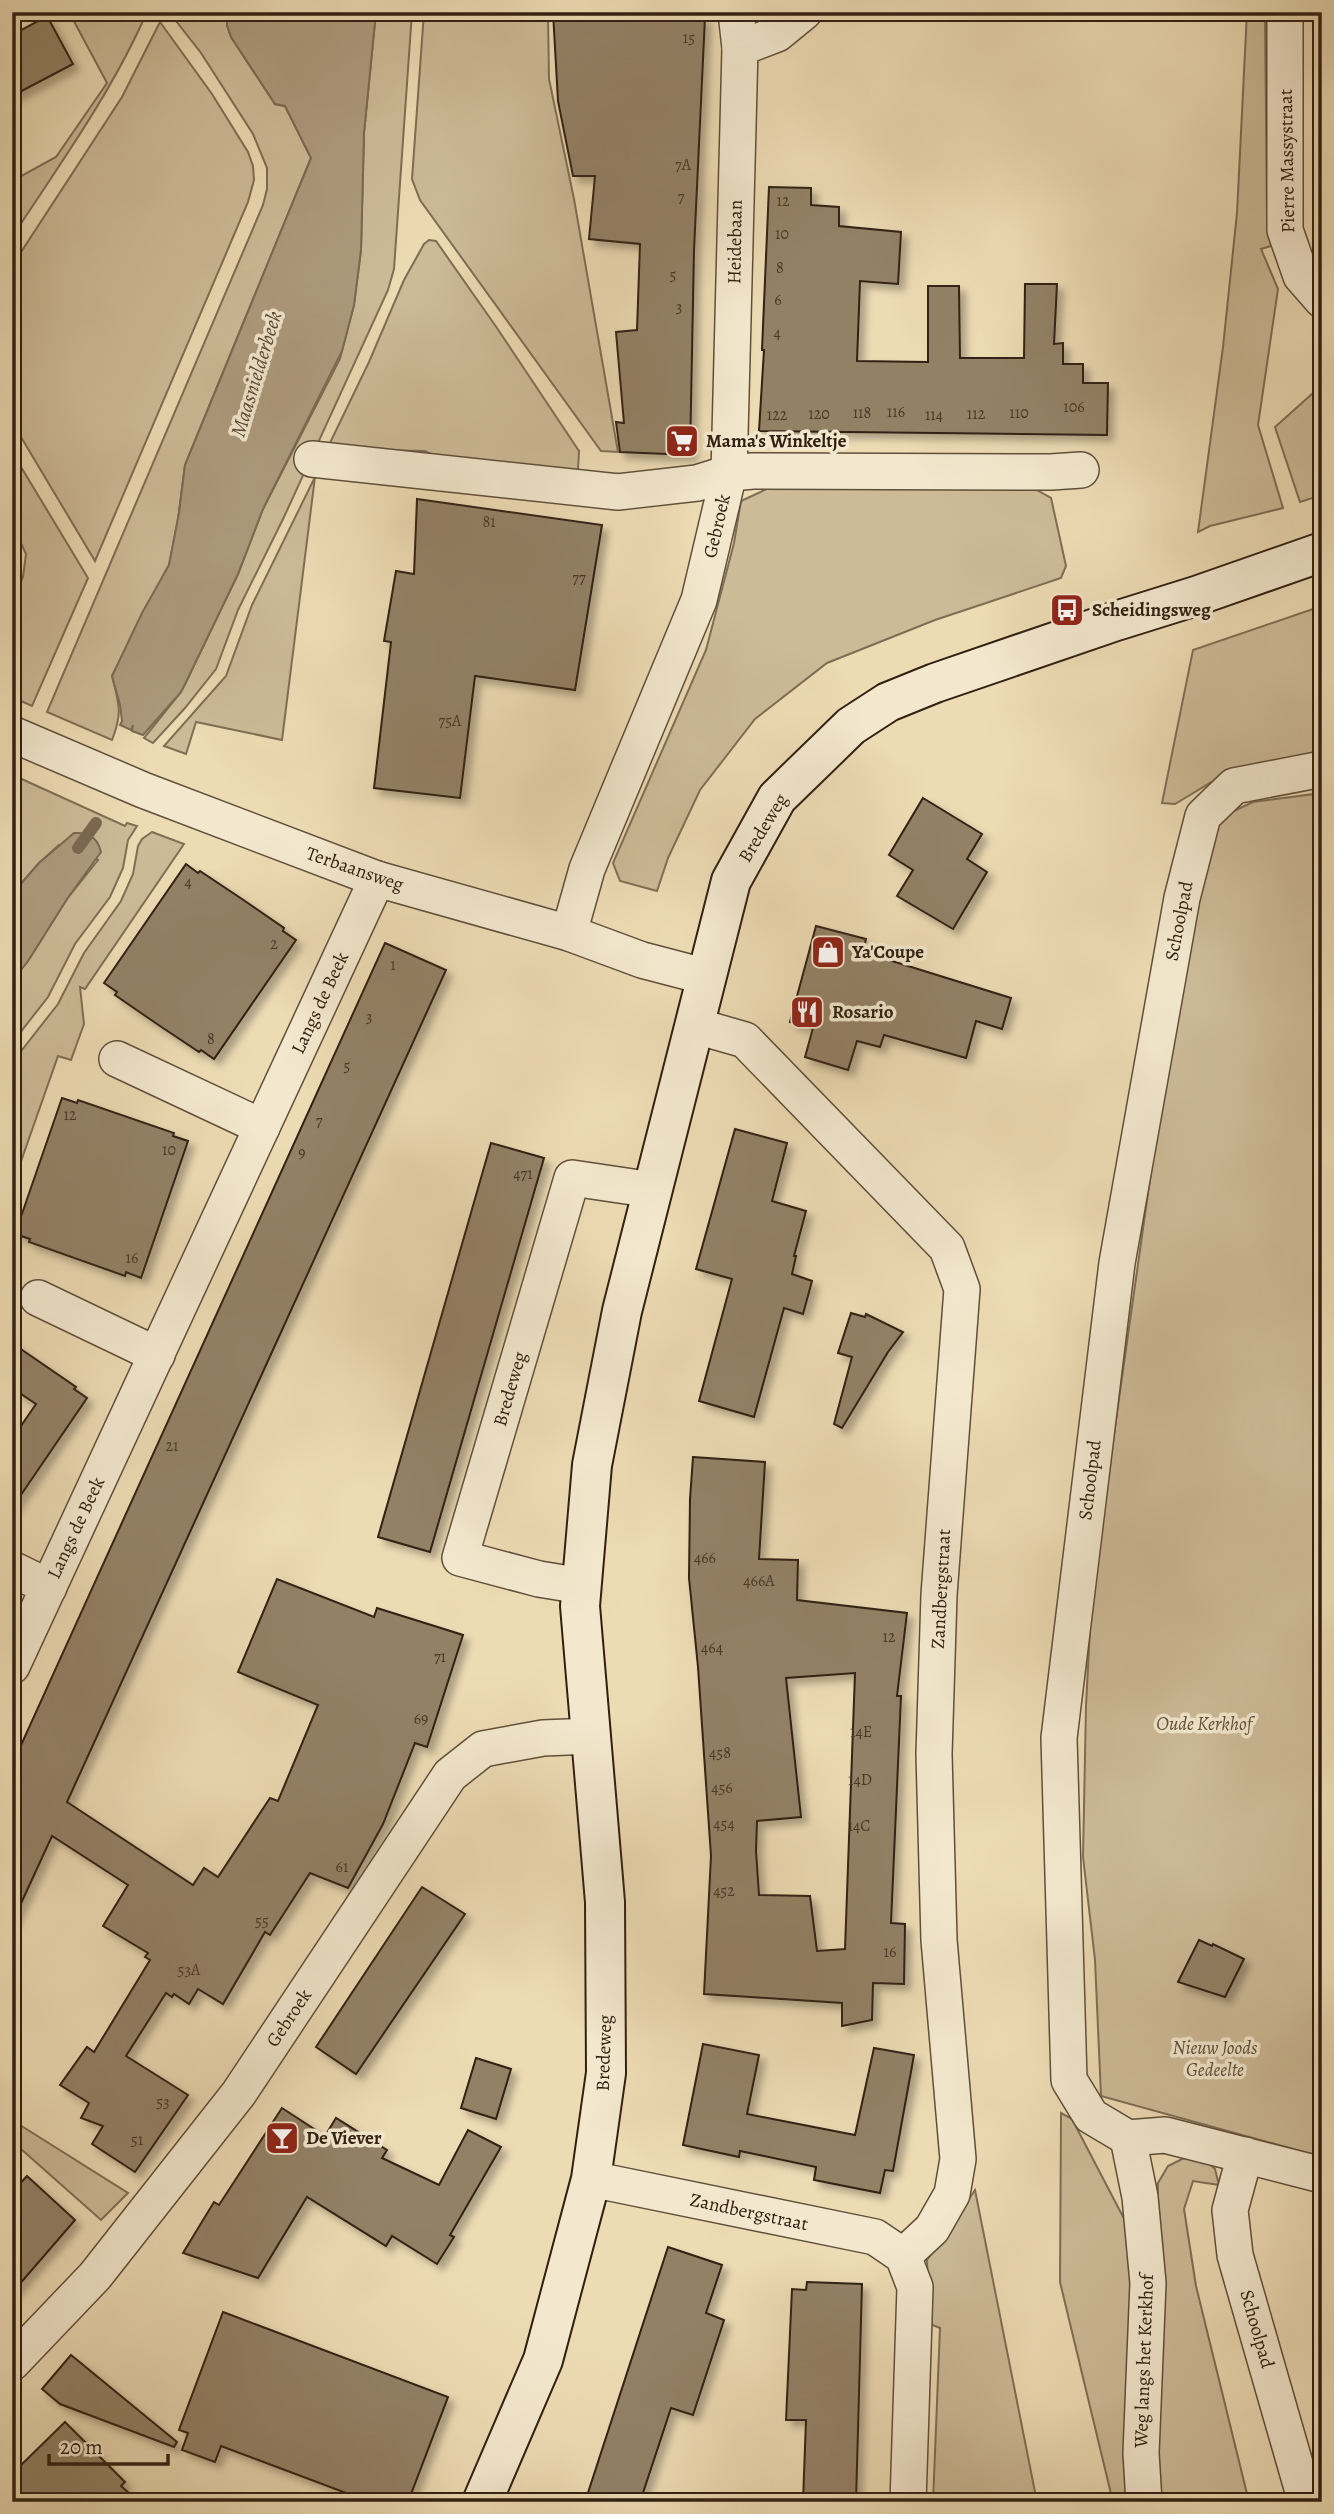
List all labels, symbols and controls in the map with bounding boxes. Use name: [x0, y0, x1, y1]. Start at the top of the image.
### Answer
house number: 15: [683, 27, 695, 49]
street label: Pierre Massystraat: [1273, 89, 1301, 233]
house number: 7A: [675, 154, 692, 176]
house number: 7: [678, 186, 685, 208]
house number: 12: [776, 190, 790, 212]
street label: Heidebaan: [721, 200, 749, 284]
house number: 10: [775, 223, 789, 245]
house number: 8: [776, 257, 784, 279]
house number: 5: [670, 264, 677, 286]
house number: 6: [774, 289, 782, 311]
house number: 3: [676, 296, 682, 318]
water label: Maasnielderbeek: [224, 308, 288, 440]
house number: 4: [773, 322, 781, 344]
house number: 106: [1063, 396, 1085, 418]
house number: 116: [887, 401, 905, 423]
house number: 118: [853, 402, 871, 424]
house number: 110: [1009, 402, 1029, 424]
house number: 120: [808, 403, 830, 425]
house number: 112: [967, 403, 986, 425]
house number: 122: [767, 404, 788, 426]
house number: 114: [925, 404, 943, 426]
supermarket icon: Mama's Winkeltje: [663, 422, 701, 460]
place label: Mama's Winkeltje: [706, 428, 847, 454]
street label: Gebroek: [697, 491, 737, 561]
house number: 81: [482, 511, 496, 533]
house number: 77: [572, 567, 586, 589]
bus stop icon: Scheidingsweg: [1048, 591, 1086, 629]
place label: Scheidingsweg: [1092, 597, 1211, 623]
house number: 75A: [439, 710, 462, 732]
street label: Bredeweg: [732, 788, 794, 867]
street label: Terbaansweg: [303, 840, 408, 898]
house number: 4: [184, 871, 192, 893]
street label: Schoolpad: [1159, 878, 1200, 963]
house number: 2: [270, 933, 278, 955]
shop icon: Ya'Coupe: [809, 933, 847, 971]
place label: Ya'Coupe: [851, 939, 924, 965]
street label: Langs de Beek: [285, 947, 355, 1058]
house number: 1: [390, 954, 396, 976]
restaurant icon: Rosario: [788, 993, 826, 1031]
place label: Rosario: [832, 999, 894, 1025]
house number: 3: [366, 1006, 372, 1028]
house number: 8: [207, 1028, 215, 1050]
house number: 5: [344, 1055, 351, 1077]
house number: 12: [63, 1104, 77, 1126]
house number: 7: [316, 1110, 323, 1132]
house number: 10: [162, 1139, 176, 1161]
house number: 9: [298, 1142, 306, 1164]
house number: 471: [513, 1163, 533, 1185]
house number: 16: [126, 1247, 138, 1269]
street label: Bredeweg: [487, 1348, 533, 1429]
house number: 21: [165, 1435, 179, 1457]
street label: Schoolpad: [1072, 1438, 1108, 1522]
street label: Langs de Beek: [41, 1472, 111, 1583]
street label: Zandbergstraat: [925, 1528, 957, 1650]
house number: 466: [694, 1547, 716, 1569]
house number: 466A: [743, 1570, 775, 1592]
house number: 12: [882, 1626, 896, 1648]
house number: 464: [701, 1637, 723, 1659]
house number: 71: [434, 1646, 447, 1668]
house number: 69: [414, 1708, 428, 1730]
park label: Oude Kerkhof: [1156, 1711, 1256, 1737]
house number: 14E: [850, 1721, 872, 1743]
house number: 458: [709, 1742, 731, 1764]
house number: 14D: [848, 1769, 872, 1791]
house number: 456: [711, 1777, 733, 1799]
house number: 454: [713, 1813, 735, 1835]
house number: 14C: [848, 1815, 870, 1837]
house number: 61: [336, 1856, 349, 1878]
house number: 452: [713, 1880, 735, 1902]
house number: 55: [255, 1910, 269, 1932]
house number: 16: [884, 1941, 896, 1963]
house number: 53A: [178, 1959, 201, 1981]
street label: Gebroek: [260, 1983, 318, 2052]
street label: Bredeweg: [590, 2014, 618, 2092]
park label: Nieuw Joods Gedeelte: [1173, 2035, 1258, 2083]
house number: 53: [156, 2091, 170, 2113]
bar icon: De Viever: [263, 2119, 301, 2157]
place label: De Viever: [306, 2125, 382, 2151]
house number: 51: [131, 2129, 144, 2151]
street label: Zandbergstraat: [688, 2187, 810, 2237]
street label: Weg langs het Kerkhof: [1128, 2271, 1160, 2449]
street label: Schoolpad: [1233, 2287, 1281, 2372]
scale bar: [49, 2423, 168, 2467]
text: 20 m: [60, 2433, 103, 2461]

